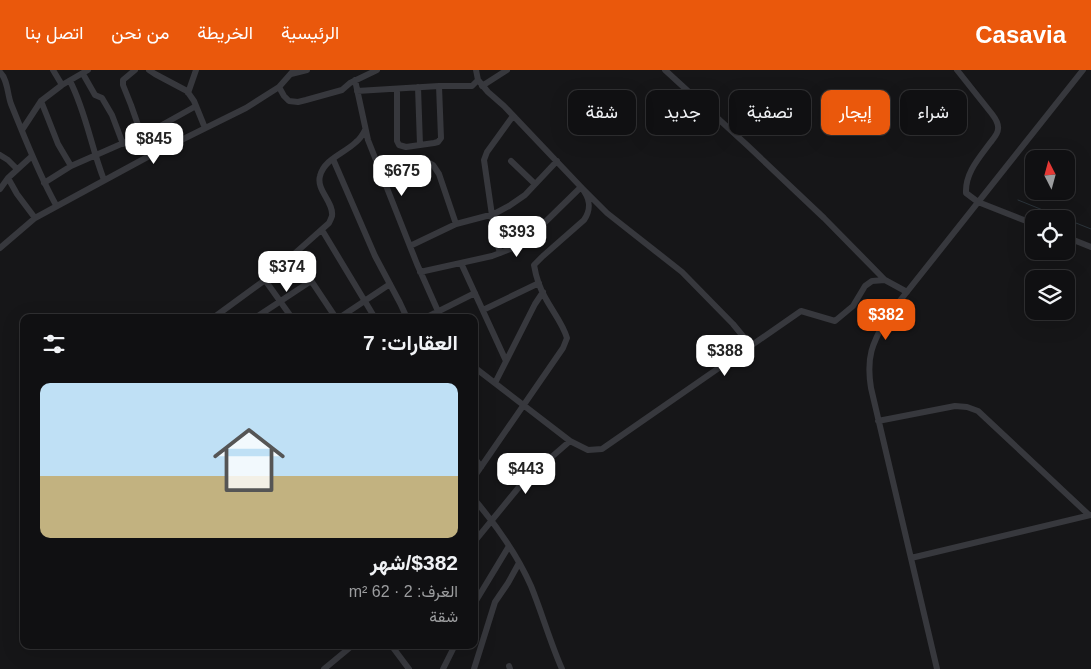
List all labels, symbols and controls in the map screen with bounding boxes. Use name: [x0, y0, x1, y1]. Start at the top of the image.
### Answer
text: Casavia: [975, 21, 1066, 48]
text: اتصل بنا: [25, 23, 83, 43]
text: من نحن: [111, 23, 169, 43]
text: الخريطة: [197, 23, 253, 43]
text: الرئيسية: [281, 23, 339, 43]
chip: شقة: [568, 90, 636, 135]
chip: جديد: [646, 90, 719, 135]
chip: تصفية: [729, 90, 811, 135]
chip: إيجار: [821, 90, 890, 135]
chip: شراء: [900, 90, 967, 135]
pin: $845: [124, 122, 184, 165]
text: $845: [136, 130, 172, 147]
north arrow: [1025, 150, 1075, 200]
map controls: [1025, 150, 1075, 320]
pin: $675: [372, 154, 432, 197]
text: $675: [384, 162, 420, 179]
button: locate: [1025, 210, 1075, 260]
pin: $393: [487, 216, 547, 258]
text: $393: [499, 223, 535, 240]
pin: $374: [257, 250, 317, 293]
text: $374: [269, 258, 305, 275]
button: layers: [1025, 270, 1075, 320]
pin: $382: [856, 298, 916, 341]
text: $382: [868, 306, 904, 323]
icon: filters: [40, 330, 68, 358]
text: العقارات: 7: [363, 331, 458, 354]
pin: $388: [695, 334, 755, 377]
text: $388: [707, 342, 743, 359]
icon: home: [204, 415, 294, 505]
pin: $443: [496, 452, 556, 495]
text: $443: [508, 460, 544, 477]
text: $382/شهر: [370, 551, 458, 574]
text: الغرف: 2 · 62 m²: [349, 583, 458, 600]
text: شقة: [429, 608, 458, 625]

